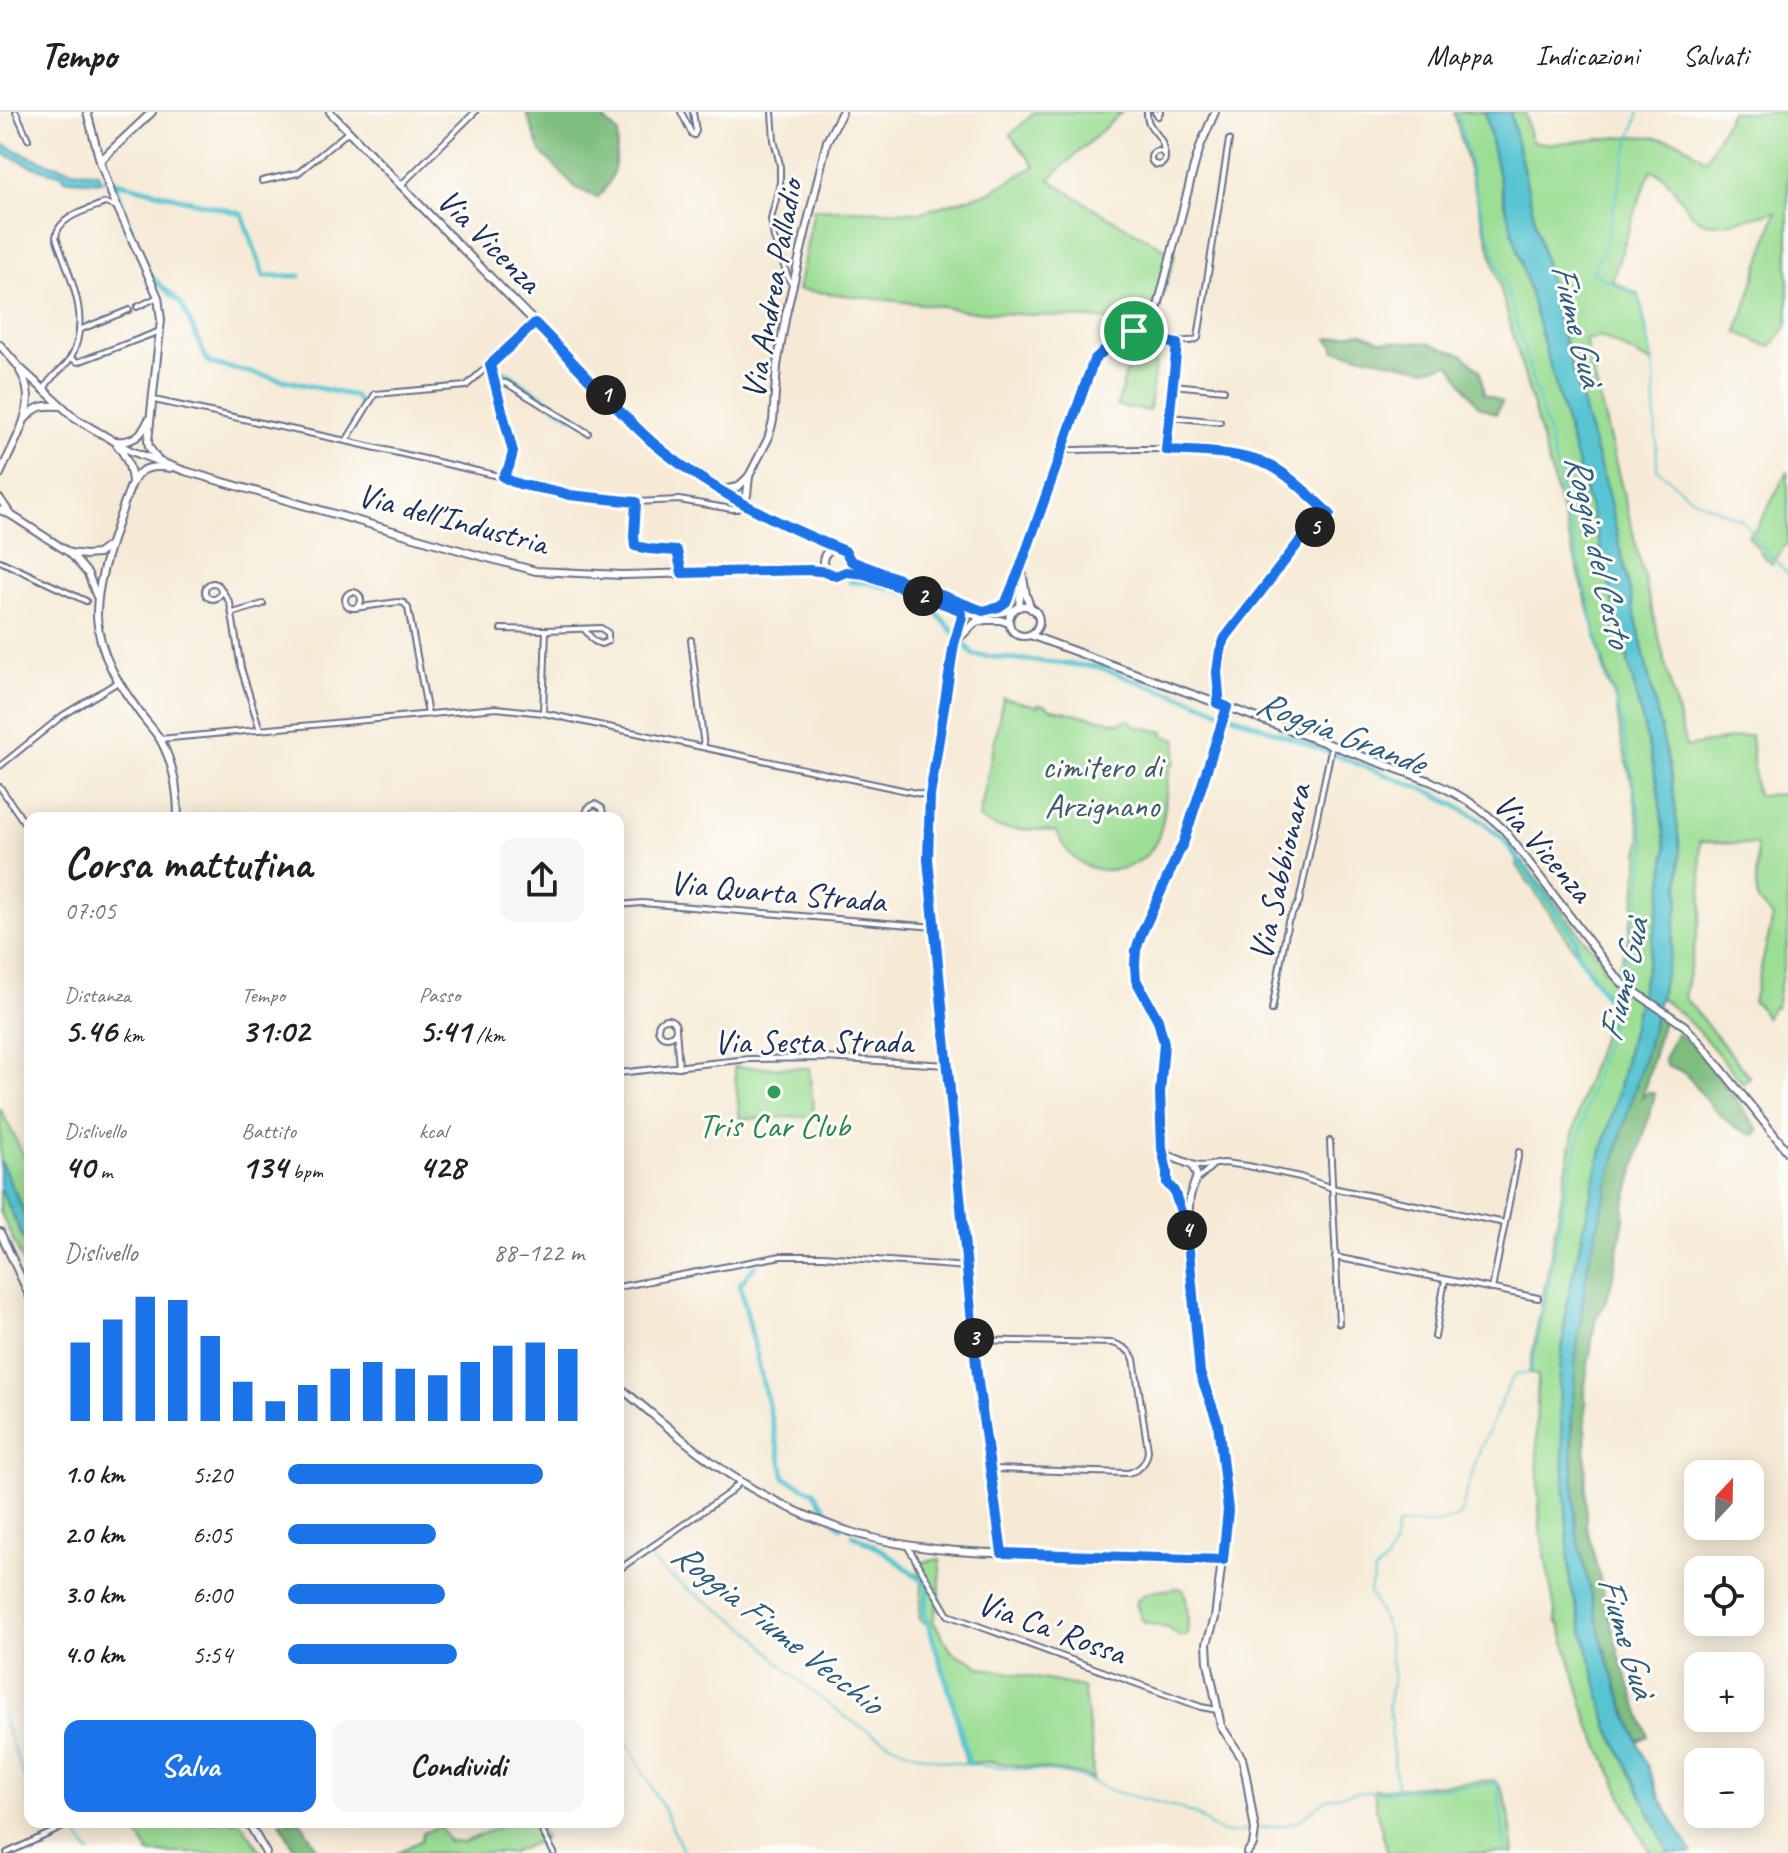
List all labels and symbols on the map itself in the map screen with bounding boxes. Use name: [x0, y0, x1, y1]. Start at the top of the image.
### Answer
street label: Via Andrea Palladio: [731, 172, 813, 402]
street label: Via Vicenza: [428, 179, 553, 303]
water label: Fiume Guà: [1541, 258, 1616, 394]
pin: [1100, 297, 1168, 365]
pin: 1: [586, 375, 626, 415]
water label: Roggia del Costo: [1555, 450, 1644, 655]
street label: Via dell'Industria: [353, 473, 555, 565]
pin: 5: [1295, 507, 1335, 547]
pin: 2: [903, 576, 943, 616]
water label: Roggia Grande: [1250, 679, 1436, 787]
park label: cimitero di Arzignano: [1042, 745, 1166, 827]
street label: Via Sabbionara: [1238, 778, 1321, 964]
street label: Via Vicenza: [1485, 784, 1604, 913]
street label: Via Quarta Strada: [668, 861, 890, 923]
water label: Fiume Guà: [1587, 910, 1660, 1046]
street label: Via Sesta Strada: [714, 1020, 915, 1063]
marker: Tris Car Club: [765, 1083, 783, 1101]
place label: Tris Car Club: [698, 1104, 852, 1147]
pin: 4: [1167, 1210, 1207, 1250]
pin: 3: [954, 1318, 994, 1358]
north arrow: [1684, 1460, 1764, 1540]
water label: Roggia Fiume Vecchio: [663, 1531, 895, 1727]
water label: Fiume Guà: [1587, 1570, 1668, 1707]
street label: Via Ca' Rossa: [972, 1581, 1134, 1675]

